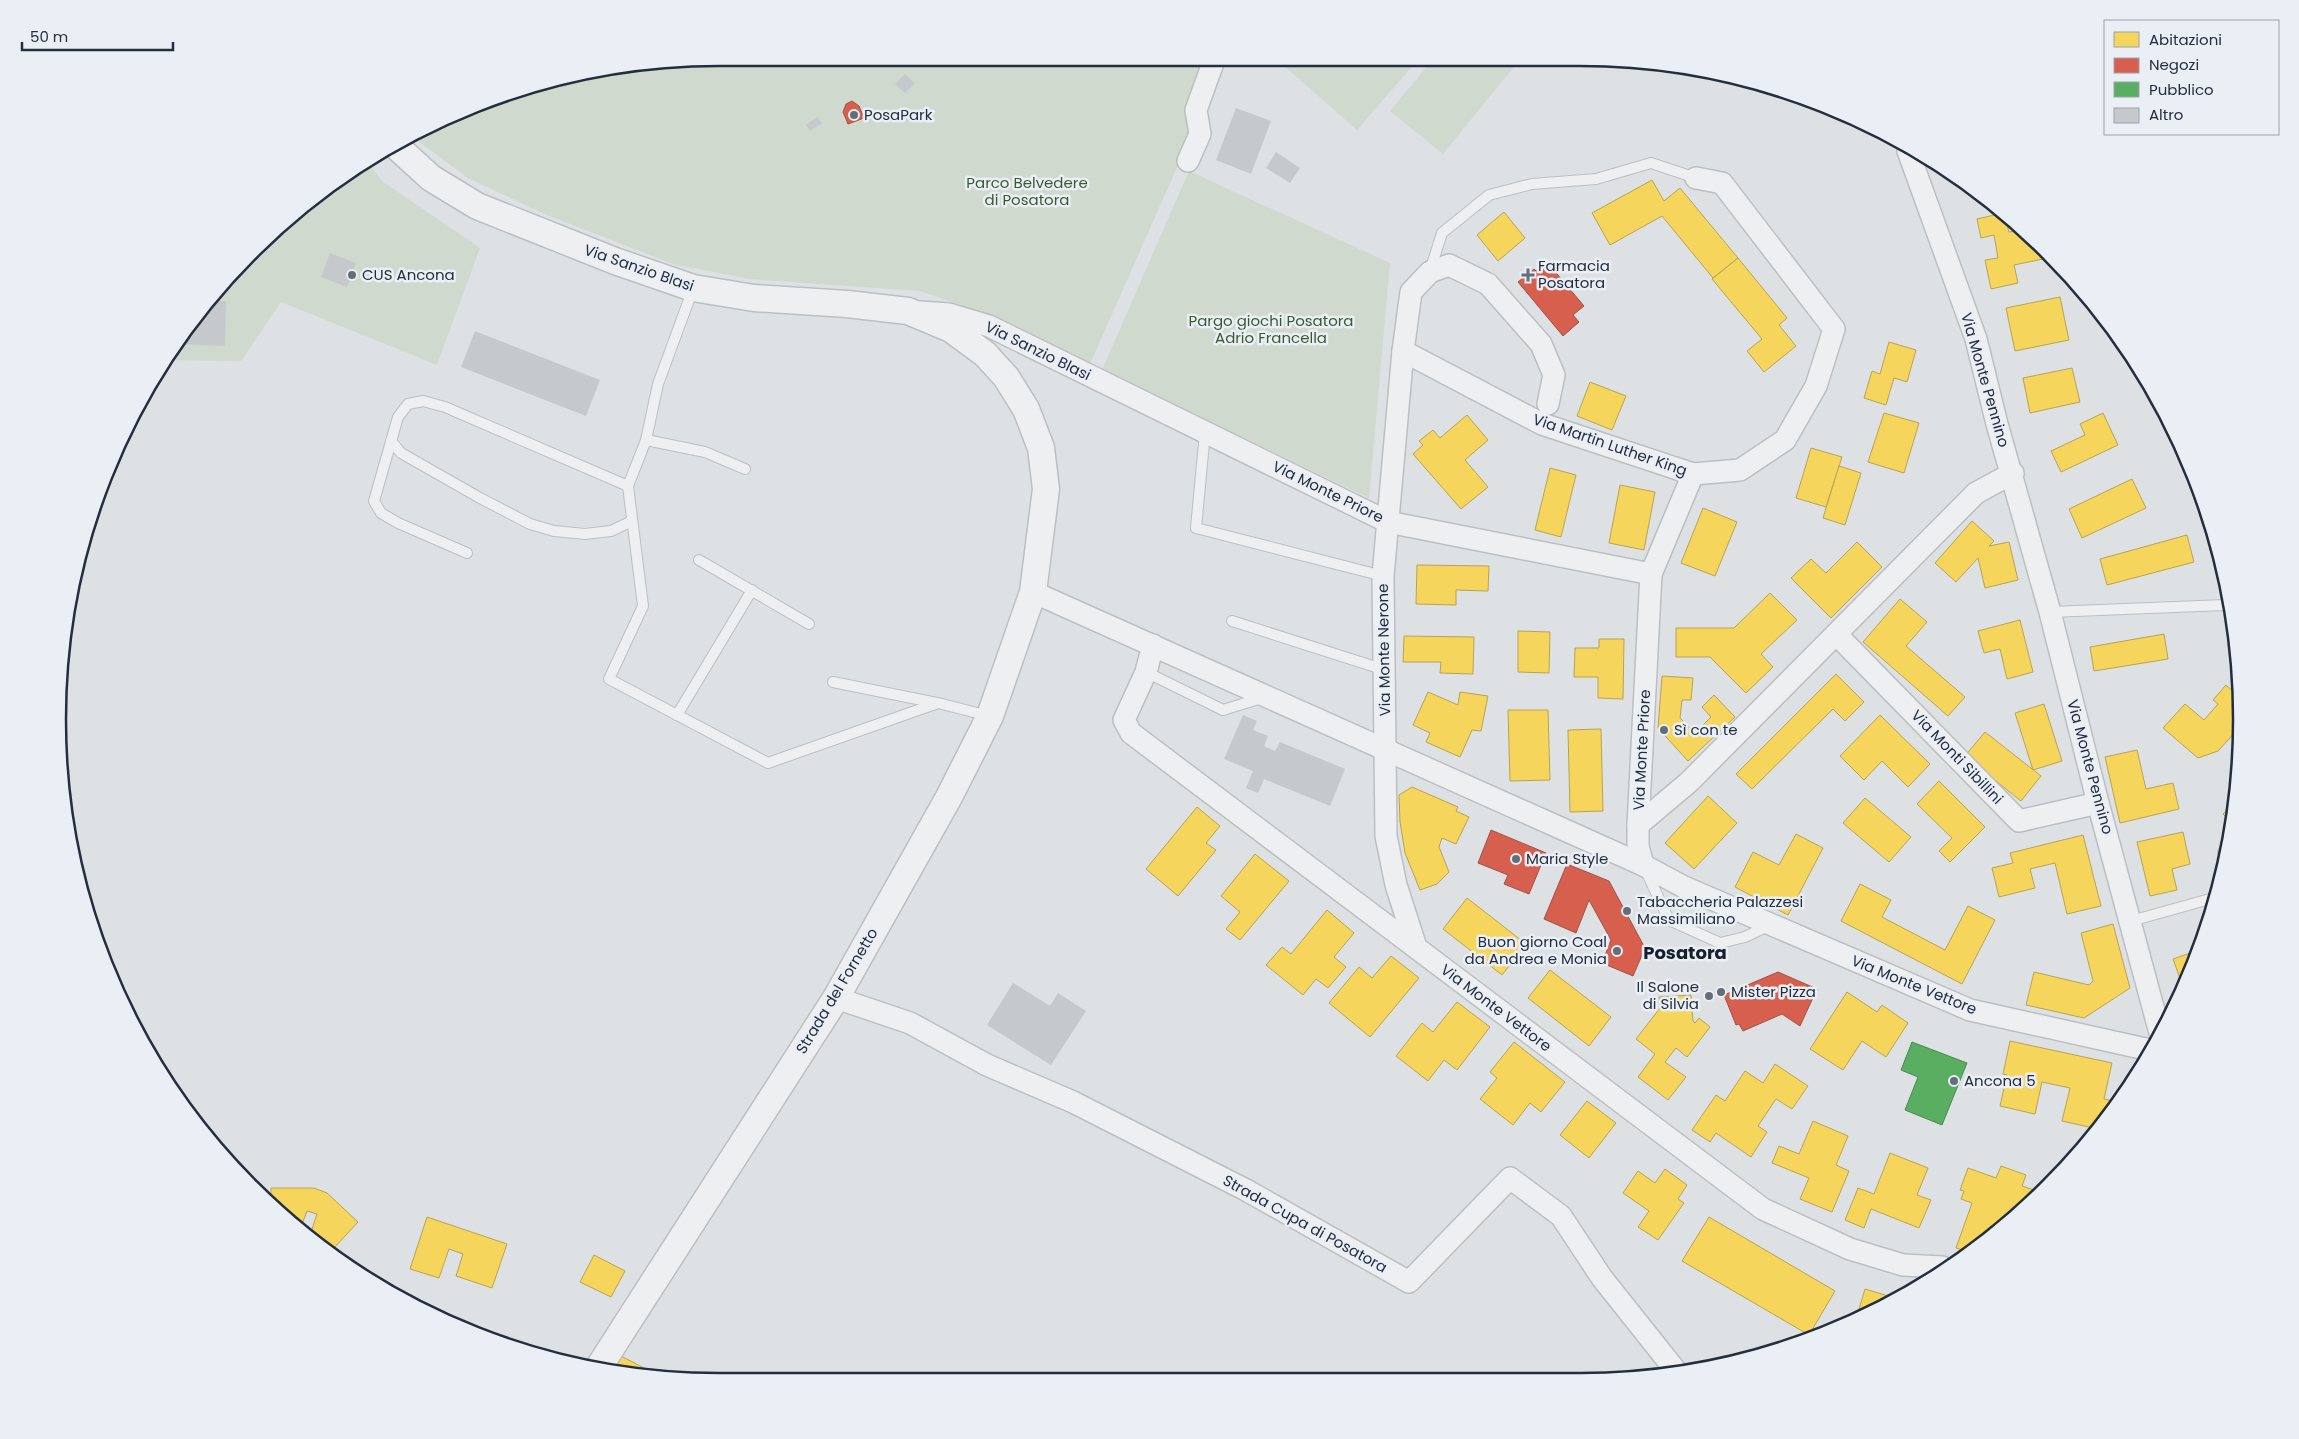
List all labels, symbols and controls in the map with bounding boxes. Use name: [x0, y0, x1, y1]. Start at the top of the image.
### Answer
scale bar: [22, 20, 174, 52]
legend: [2104, 20, 2279, 135]
text: 50 m: [30, 26, 68, 47]
text: Abitazioni: [2149, 29, 2222, 50]
text: Negozi: [2149, 54, 2199, 75]
text: Pubblico: [2149, 79, 2214, 100]
place label: PosaPark: [864, 104, 933, 125]
text: Altro: [2149, 104, 2183, 125]
marker: PosaPark: [848, 109, 860, 121]
park label: Parco Belvedere di Posatora: [966, 172, 1088, 210]
street label: Via Sanzio Blasi: [581, 239, 697, 296]
place label: Farmacia Posatora: [1538, 255, 1610, 293]
place label: CUS Ancona: [362, 264, 455, 285]
marker: CUS Ancona: [346, 269, 358, 281]
marker: Farmacia Posatora: [1522, 269, 1534, 281]
park label: Pargo giochi Posatora Adrio Francella: [1188, 310, 1354, 348]
street label: Via Monte Pennino: [1956, 310, 2015, 450]
street label: Via Sanzio Blasi: [982, 316, 1095, 385]
street label: Via Martin Luther King: [1530, 408, 1690, 481]
street label: Via Monte Priore: [1269, 456, 1387, 528]
street label: Via Monte Nerone: [1372, 583, 1395, 717]
street label: Via Monte Priore: [1628, 689, 1655, 811]
street label: Via Monte Pennino: [2062, 697, 2119, 837]
street label: Via Monti Sibillini: [1907, 705, 2008, 809]
place label: Sì con te: [1674, 719, 1738, 740]
marker: Sì con te: [1658, 724, 1670, 736]
place label: Maria Style: [1526, 848, 1608, 869]
marker: Maria Style: [1510, 853, 1522, 865]
place label: Tabaccheria Palazzesi Massimiliano: [1637, 891, 1803, 929]
marker: Tabaccheria Palazzesi Massimiliano: [1621, 905, 1633, 917]
street label: Strada del Fornetto: [791, 924, 883, 1058]
place label: Buon giorno Coal da Andrea e Monia: [1465, 931, 1607, 969]
district label: Posatora: [1643, 940, 1727, 965]
marker: Buon giorno Coal da Andrea e Monia: [1611, 945, 1623, 957]
street label: Via Monte Vettore: [1848, 950, 1980, 1019]
street label: Via Monte Vettore: [1437, 959, 1556, 1056]
place label: Il Salone di Silvia: [1636, 976, 1699, 1014]
place label: Mister Pizza: [1731, 981, 1816, 1002]
marker: Mister Pizza: [1715, 986, 1727, 998]
marker: Il Salone di Silvia: [1703, 990, 1715, 1002]
place label: Ancona 5: [1964, 1070, 2036, 1091]
marker: Ancona 5: [1948, 1075, 1960, 1087]
street label: Strada Cupa di Posatora: [1219, 1170, 1391, 1278]

